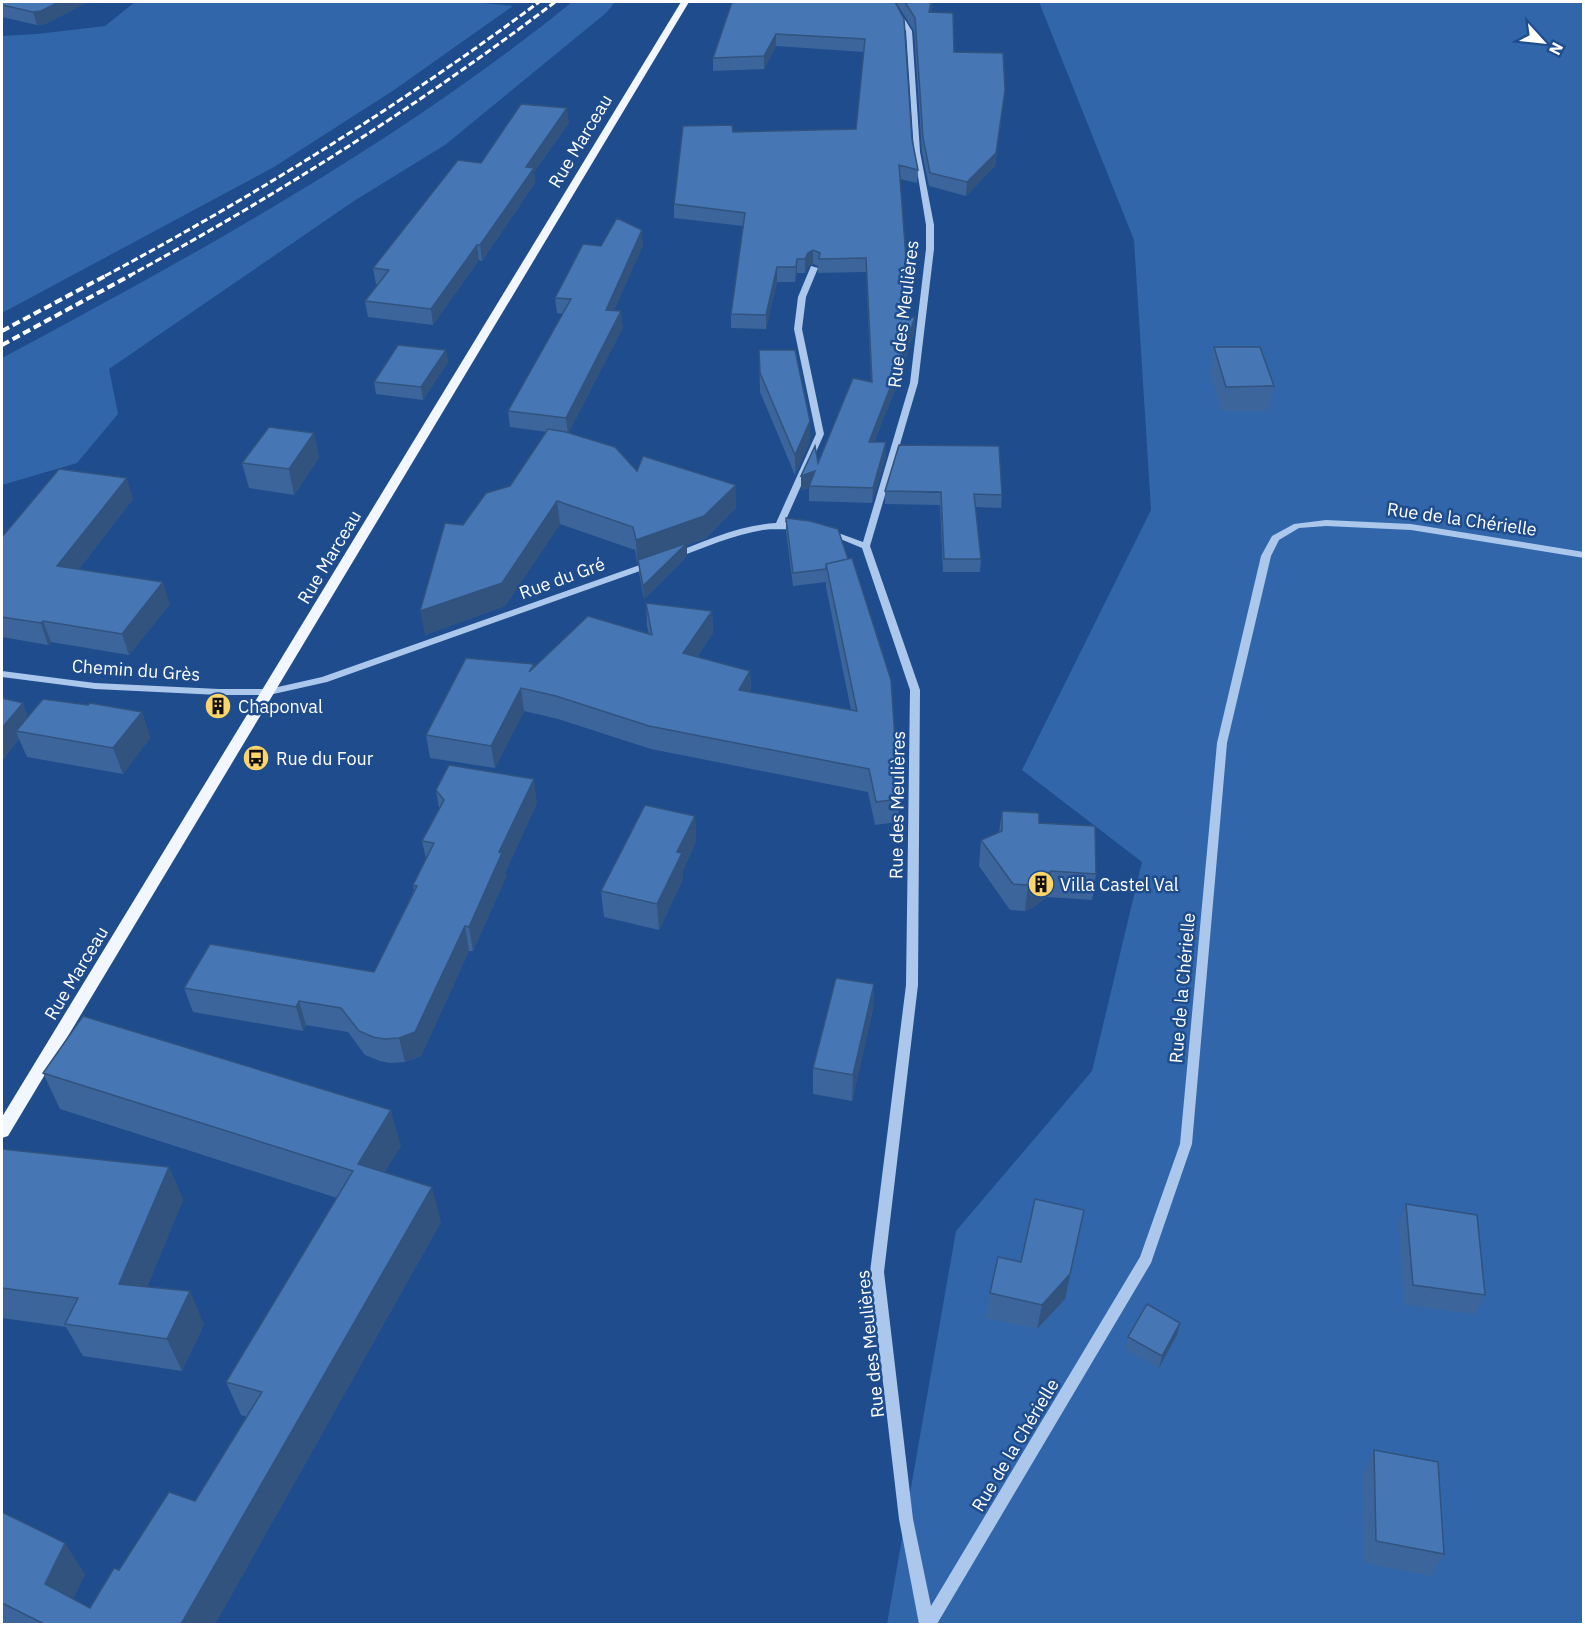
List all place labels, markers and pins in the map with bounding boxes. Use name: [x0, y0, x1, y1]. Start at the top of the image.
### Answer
building icon: Chaponval: [203, 691, 233, 721]
place label: Chaponval: [238, 695, 323, 718]
bus stop icon: Rue du Four: [241, 743, 271, 773]
place label: Rue du Four: [276, 747, 374, 770]
building icon: Villa Castel Val: [1026, 869, 1056, 899]
place label: Villa Castel Val: [1060, 873, 1179, 896]

